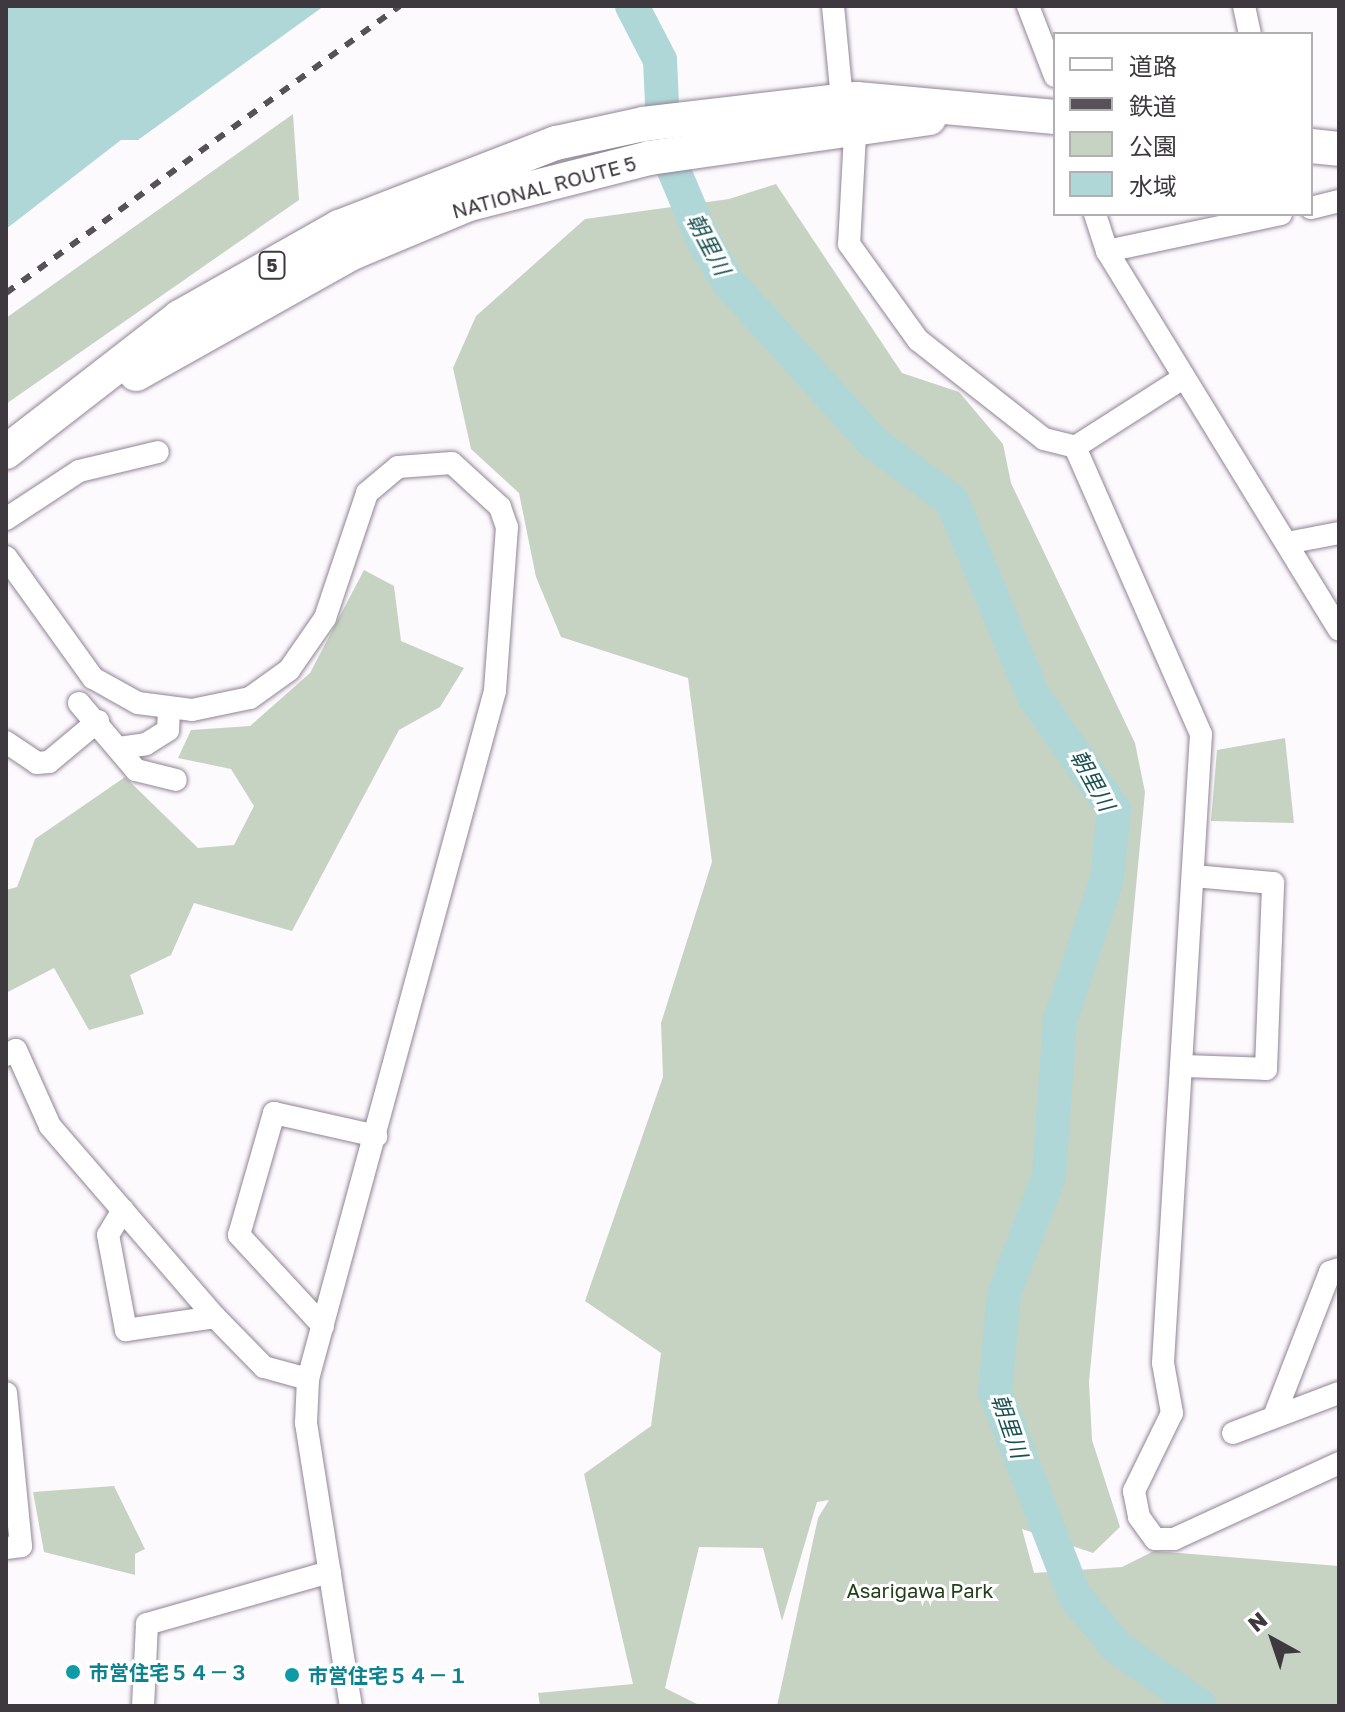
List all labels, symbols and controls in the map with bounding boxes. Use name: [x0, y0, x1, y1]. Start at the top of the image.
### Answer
legend: [1053, 32, 1313, 216]
text: 道路: [1129, 51, 1177, 80]
text: 鉄道: [1129, 91, 1177, 120]
text: 公園: [1129, 131, 1177, 160]
street label: NATIONAL ROUTE 5: [449, 151, 639, 223]
text: 水域: [1129, 171, 1177, 200]
water label: 朝里川: [682, 209, 736, 279]
road number: 5: [258, 251, 286, 279]
water label: 朝里川: [1065, 745, 1121, 815]
water label: 朝里川: [987, 1391, 1033, 1461]
park label: Asarigawa Park: [846, 1578, 994, 1602]
north arrow: [1233, 1600, 1313, 1680]
text: N: [1242, 1606, 1272, 1637]
place label: 市営住宅５４－３: [89, 1660, 249, 1684]
marker: 市営住宅５４－３: [64, 1663, 82, 1681]
place label: 市営住宅５４－１: [308, 1663, 468, 1687]
marker: 市営住宅５４－１: [283, 1666, 301, 1684]

